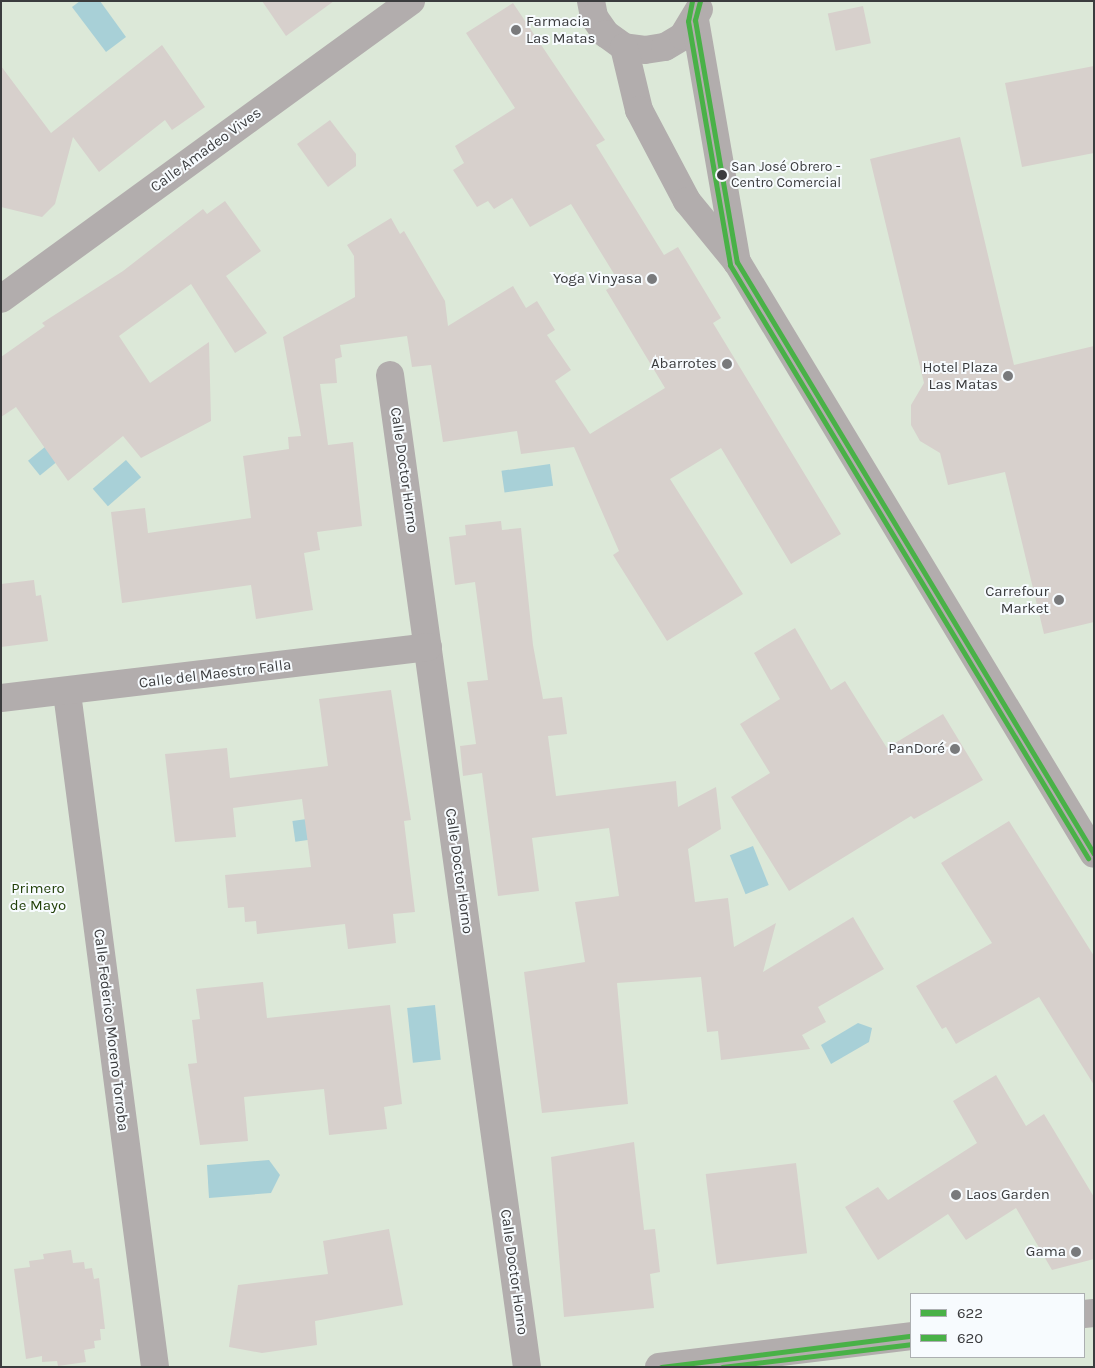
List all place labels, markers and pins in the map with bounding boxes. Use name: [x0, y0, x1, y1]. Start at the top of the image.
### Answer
place label: Farmacia Las Matas: [526, 12, 595, 47]
marker: Farmacia Las Matas: [510, 24, 522, 36]
place label: San José Obrero - Centro Comercial: [731, 159, 841, 192]
marker: San José Obrero - Centro Comercial: [717, 170, 727, 180]
place label: Yoga Vinyasa: [553, 270, 642, 288]
marker: Yoga Vinyasa: [646, 273, 658, 285]
place label: Abarrotes: [651, 355, 717, 373]
marker: Abarrotes: [721, 358, 733, 370]
place label: Hotel Plaza Las Matas: [923, 358, 998, 393]
marker: Hotel Plaza Las Matas: [1002, 370, 1014, 382]
place label: Carrefour Market: [985, 582, 1049, 617]
marker: Carrefour Market: [1053, 594, 1065, 606]
place label: PanDoré: [888, 740, 945, 758]
marker: PanDoré: [949, 743, 961, 755]
place label: Laos Garden: [966, 1186, 1050, 1204]
marker: Laos Garden: [950, 1189, 962, 1201]
place label: Gama: [1026, 1243, 1066, 1261]
marker: Gama: [1070, 1246, 1082, 1258]

